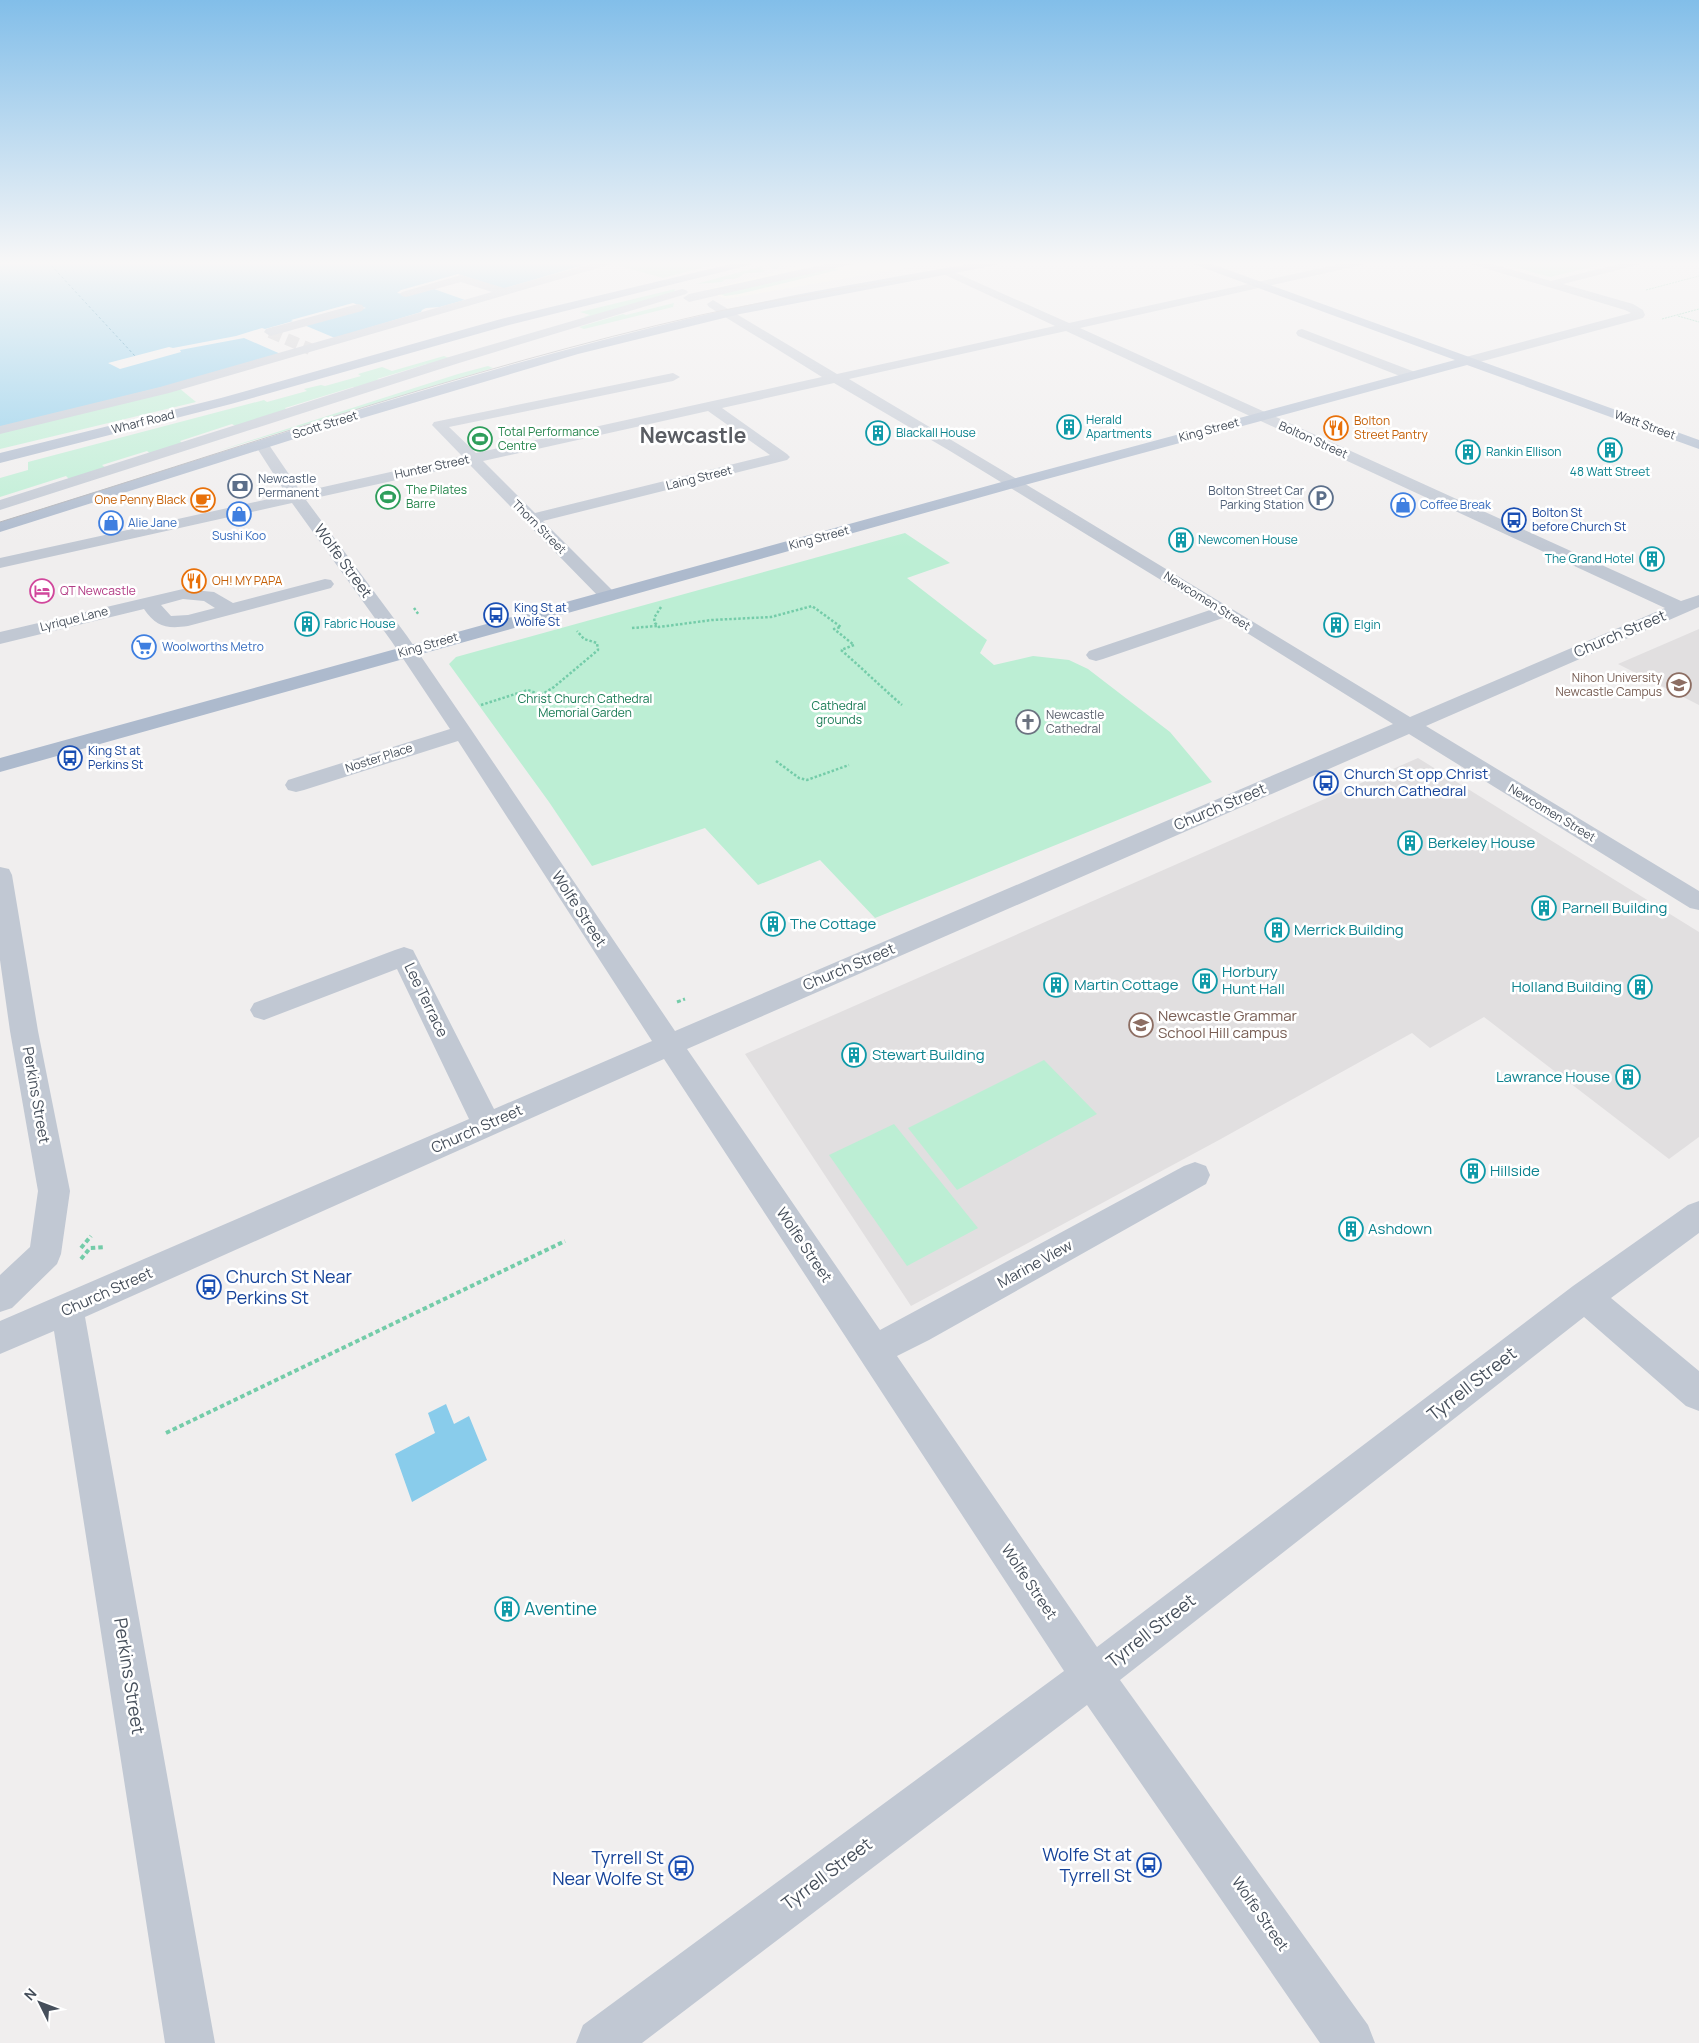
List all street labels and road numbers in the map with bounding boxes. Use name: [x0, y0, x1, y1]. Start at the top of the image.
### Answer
street label: Wharf Road: [110, 405, 176, 438]
street label: Scott Street: [290, 406, 360, 443]
street label: Watt Street: [1612, 406, 1678, 444]
street label: King Street: [1177, 413, 1241, 446]
street label: Bolton Street: [1276, 417, 1350, 462]
street label: Hunter Street: [393, 450, 471, 483]
street label: Laing Street: [664, 461, 734, 494]
street label: Thorn Street: [508, 496, 570, 558]
street label: Wolfe Street: [310, 520, 377, 602]
street label: King Street: [787, 521, 851, 554]
street label: Newcomen Street: [1161, 567, 1254, 634]
street label: Lyrique Lane: [38, 602, 110, 635]
street label: Church Street: [1571, 605, 1669, 662]
street label: King Street: [396, 628, 460, 661]
street label: Noster Place: [343, 739, 415, 776]
street label: Church Street: [1171, 778, 1269, 835]
street label: Newcomen Street: [1505, 780, 1599, 846]
street label: Wolfe Street: [547, 867, 612, 951]
street label: Church Street: [800, 938, 898, 995]
street label: Lee Terrace: [399, 959, 454, 1041]
street label: Perkins Street: [18, 1045, 55, 1145]
street label: Church Street: [428, 1099, 526, 1158]
street label: Wolfe Street: [772, 1203, 837, 1286]
street label: Marine View: [993, 1234, 1076, 1293]
street label: Church Street: [58, 1262, 156, 1321]
street label: Tyrrell Street: [1422, 1341, 1521, 1426]
street label: Wolfe Street: [997, 1540, 1062, 1623]
street label: Tyrrell Street: [1101, 1588, 1200, 1673]
street label: Perkins Street: [109, 1616, 151, 1736]
street label: Tyrrell Street: [776, 1831, 876, 1915]
street label: Wolfe Street: [1227, 1872, 1294, 1955]

